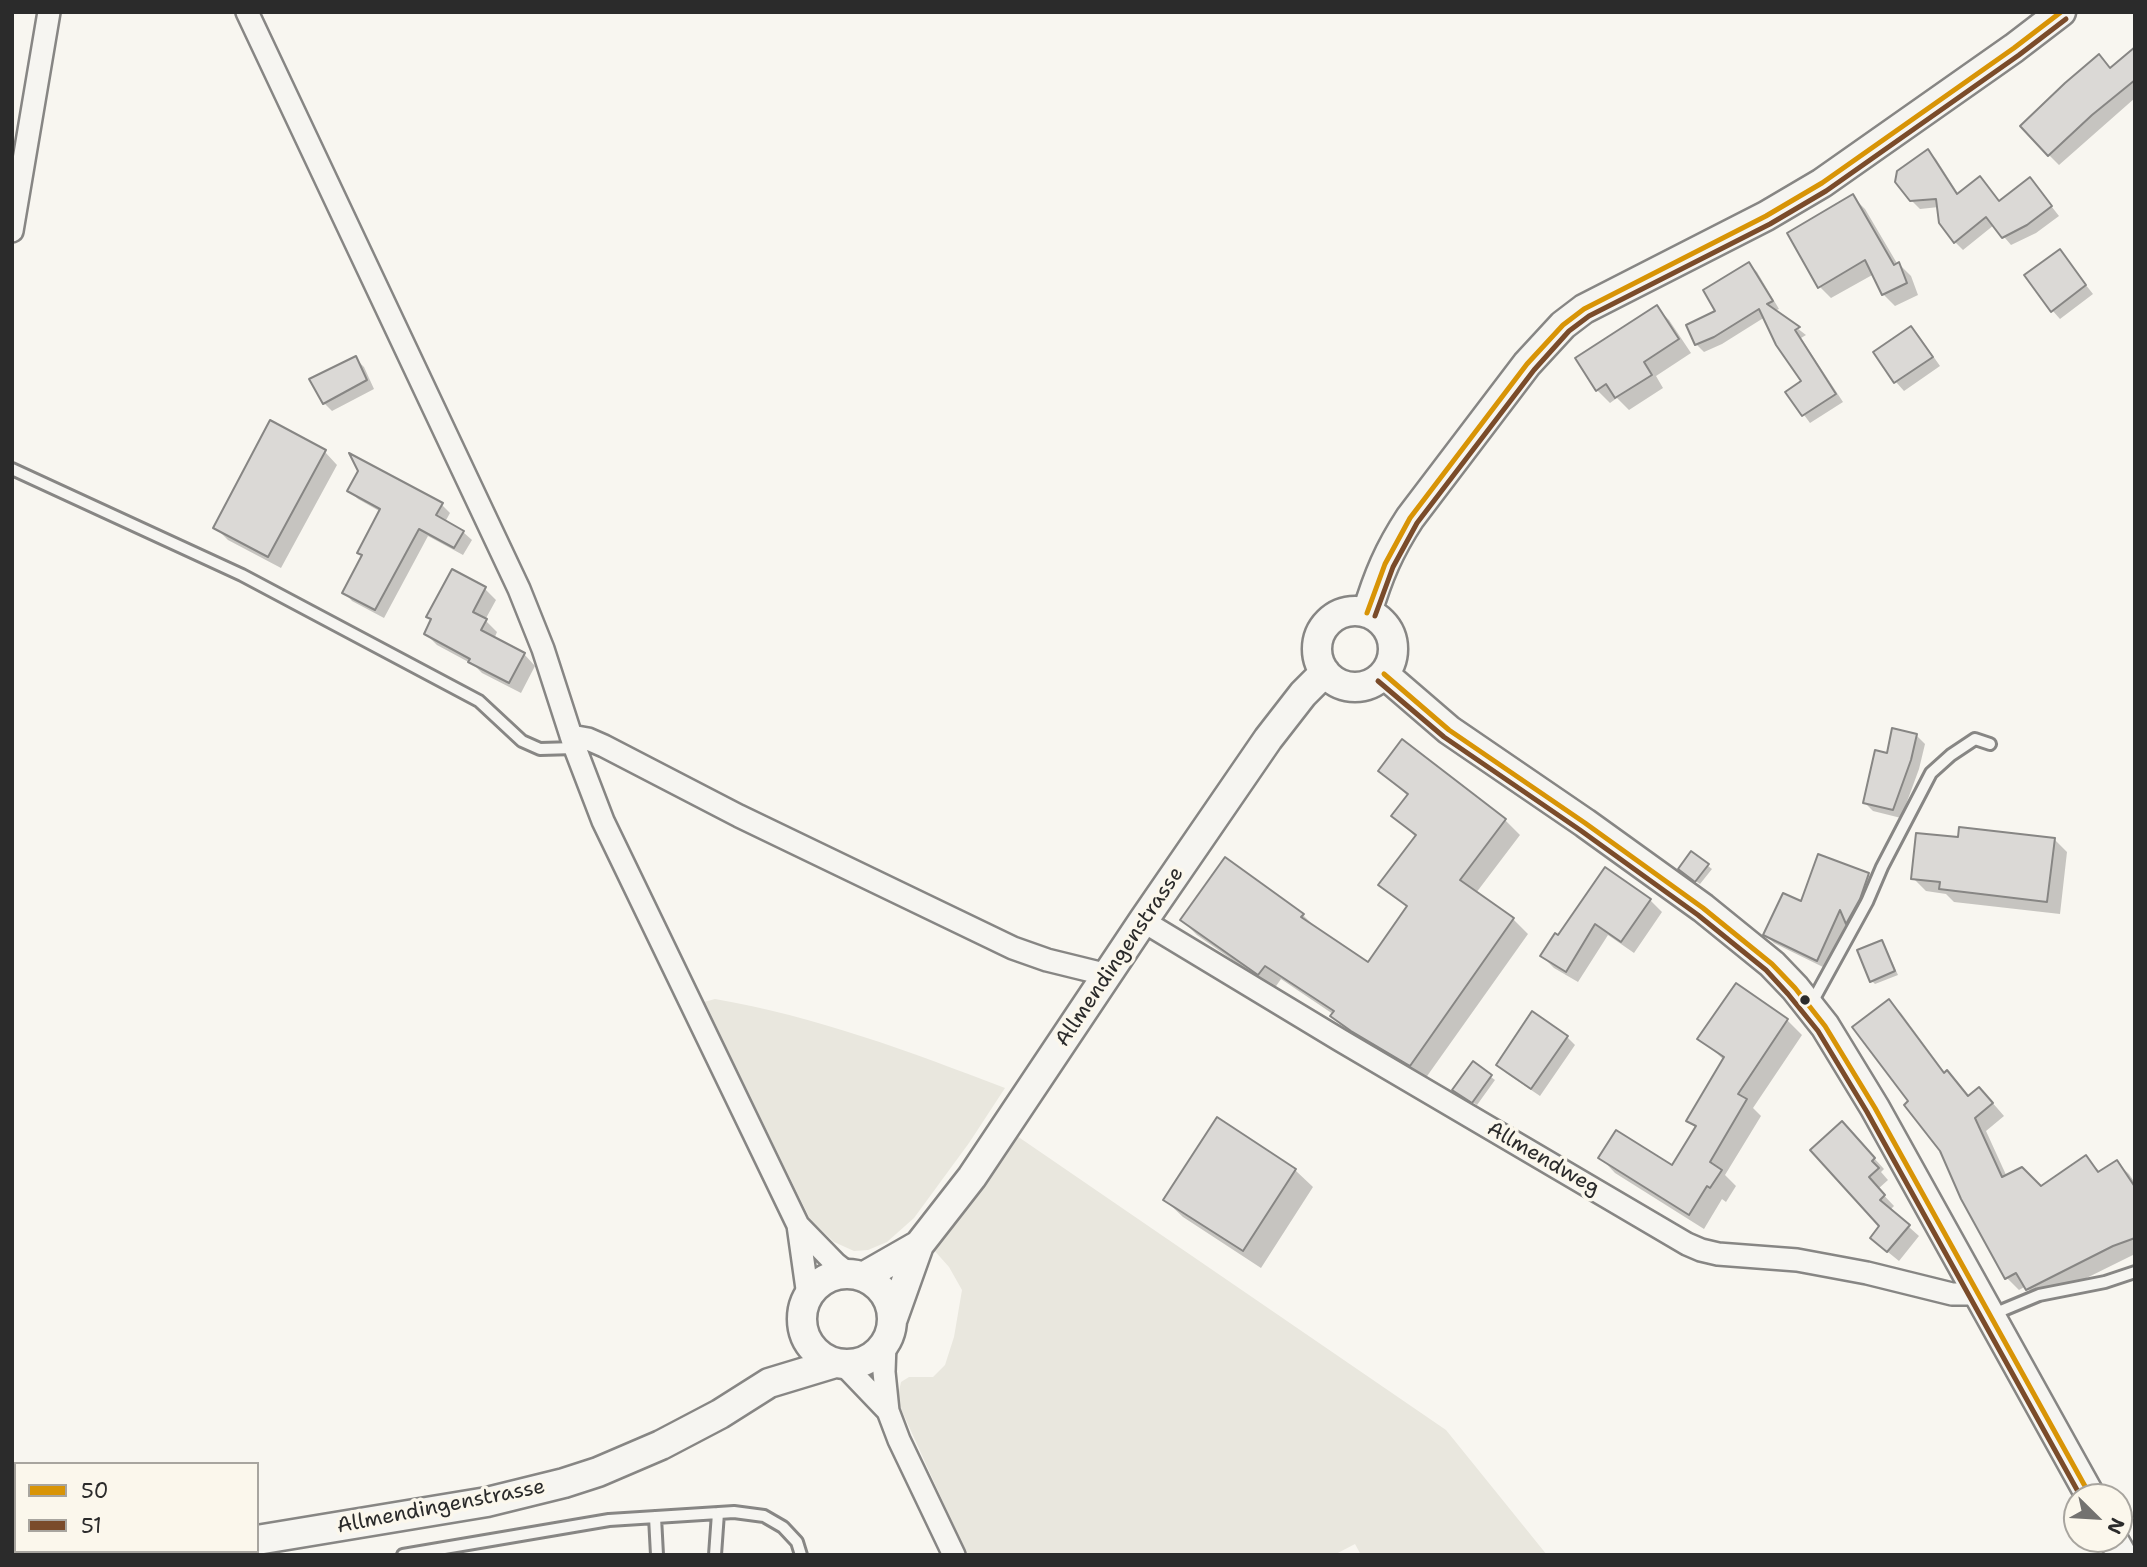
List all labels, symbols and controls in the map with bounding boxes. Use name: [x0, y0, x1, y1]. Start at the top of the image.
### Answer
street label: Allmendingenstrasse: [1050, 862, 1190, 1052]
unlabelled marker: [1798, 993, 1812, 1007]
street label: Allmendweg: [1482, 1117, 1604, 1201]
legend: [14, 1462, 259, 1553]
street label: Allmendingenstrasse: [335, 1474, 547, 1540]
text: 50: [81, 1477, 108, 1505]
north arrow: [2063, 1483, 2133, 1553]
text: 51: [81, 1512, 102, 1540]
text: N: [2101, 1514, 2130, 1538]

